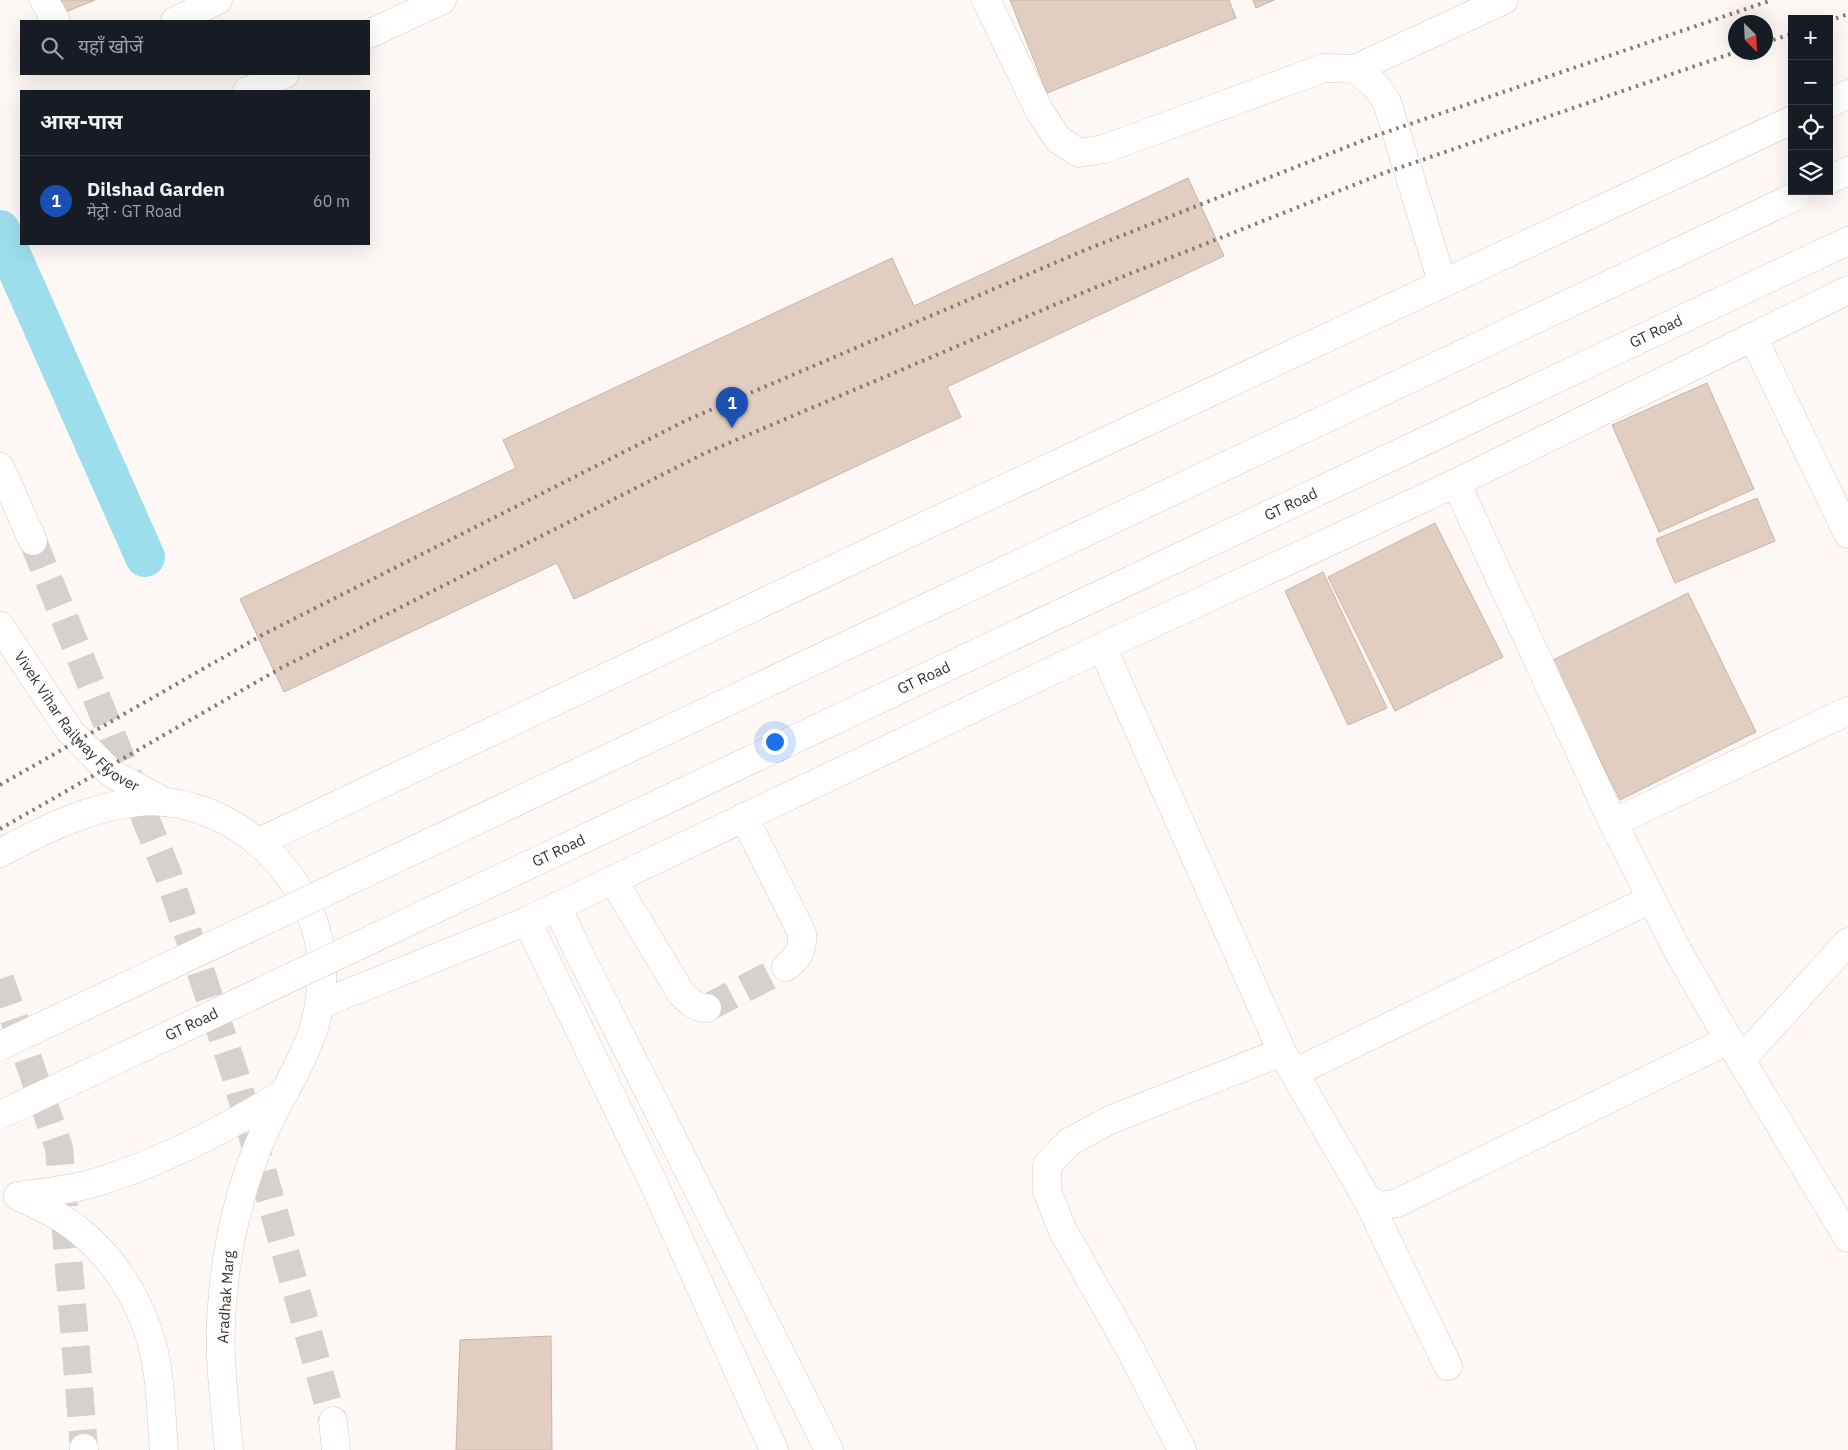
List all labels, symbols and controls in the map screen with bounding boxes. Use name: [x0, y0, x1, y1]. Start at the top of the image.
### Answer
north arrow: [1728, 15, 1773, 60]
map controls: [1788, 15, 1833, 195]
button: +: [1788, 15, 1833, 60]
search box: [20, 20, 370, 75]
icon: search: [38, 34, 66, 62]
text: यहाँ खोजें: [78, 34, 143, 58]
button: −: [1788, 60, 1833, 105]
button: locate: [1788, 105, 1833, 150]
text: आस-पास: [40, 107, 123, 135]
button: layers: [1788, 150, 1833, 195]
text: Dilshad Garden: [87, 177, 225, 201]
text: 1: [51, 191, 61, 211]
text: 60 m: [313, 191, 350, 211]
text: मेट्रो · GT Road: [87, 201, 182, 221]
street label: GT Road: [1626, 310, 1685, 352]
pin: 1: [716, 387, 748, 428]
street label: GT Road: [1261, 483, 1320, 525]
street label: Vivek Vihar Railway Flyover: [10, 648, 143, 796]
street label: GT Road: [894, 657, 953, 698]
your location: [762, 729, 788, 755]
street label: GT Road: [529, 830, 588, 871]
street label: GT Road: [162, 1003, 221, 1045]
street label: Aradhak Marg: [213, 1250, 238, 1344]

